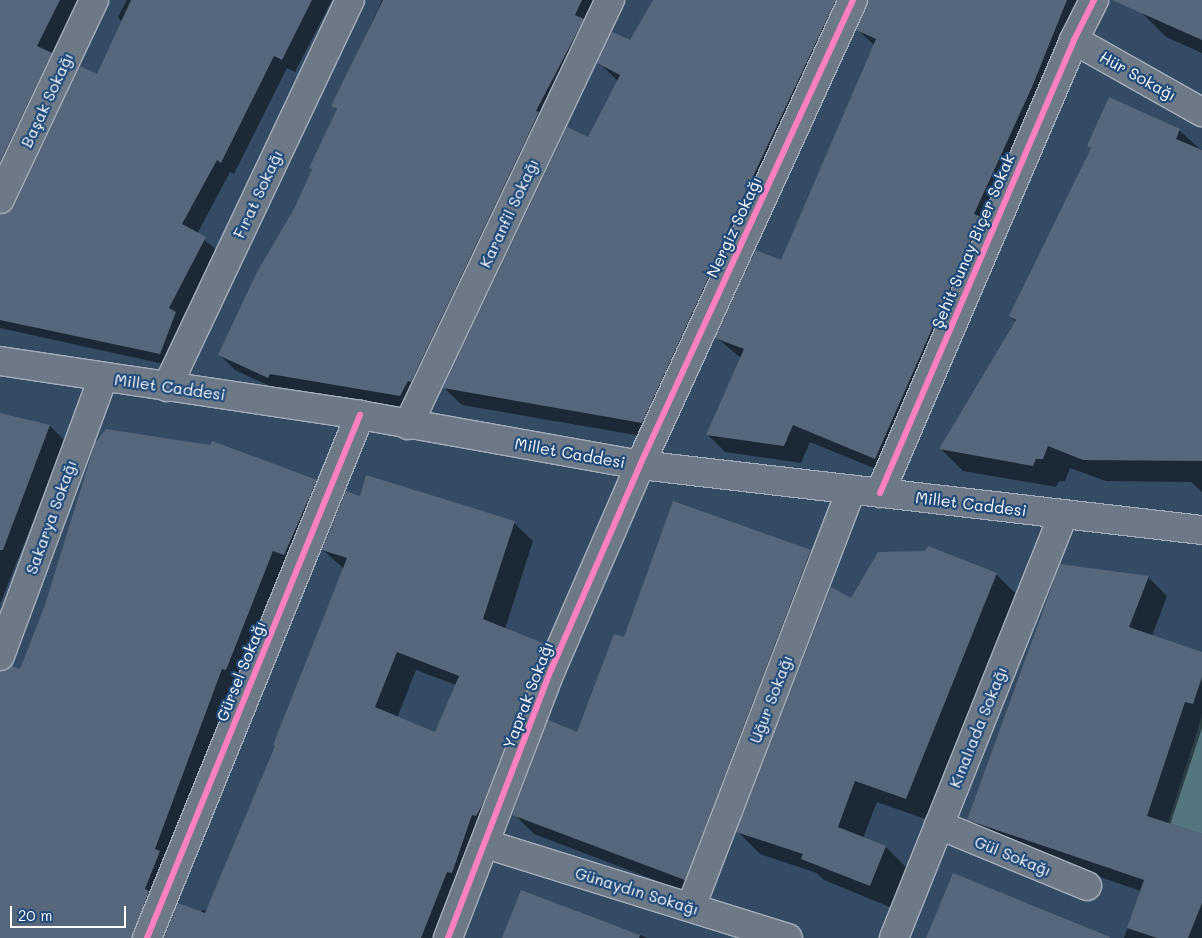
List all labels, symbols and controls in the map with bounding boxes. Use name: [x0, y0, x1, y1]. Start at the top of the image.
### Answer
street label: Hür Sokağı: [1096, 47, 1180, 105]
street label: Başak Sokağı: [17, 49, 77, 151]
street label: Fırat Sokağı: [229, 147, 287, 241]
street label: Şehit Sunay Biçer Sokak: [927, 151, 1019, 331]
street label: Karanfil Sokağı: [475, 155, 543, 271]
street label: Nergiz Sokağı: [702, 173, 766, 281]
street label: Millet Caddesi: [113, 370, 227, 404]
street label: Millet Caddesi: [513, 434, 627, 472]
street label: Sakarya Sokağı: [21, 457, 81, 577]
street label: Millet Caddesi: [914, 488, 1028, 520]
street label: Gürsel Sokağı: [212, 618, 270, 724]
street label: Yaprak Sokağı: [499, 639, 557, 751]
street label: Uğur Sokağı: [745, 652, 797, 746]
street label: Kınalıada Sokağı: [945, 664, 1011, 790]
street label: Gül Sokağı: [972, 832, 1054, 880]
street label: Günaydın Sokağı: [573, 863, 701, 919]
scale bar: [12, 896, 129, 928]
text: 20 m: [18, 905, 52, 925]

